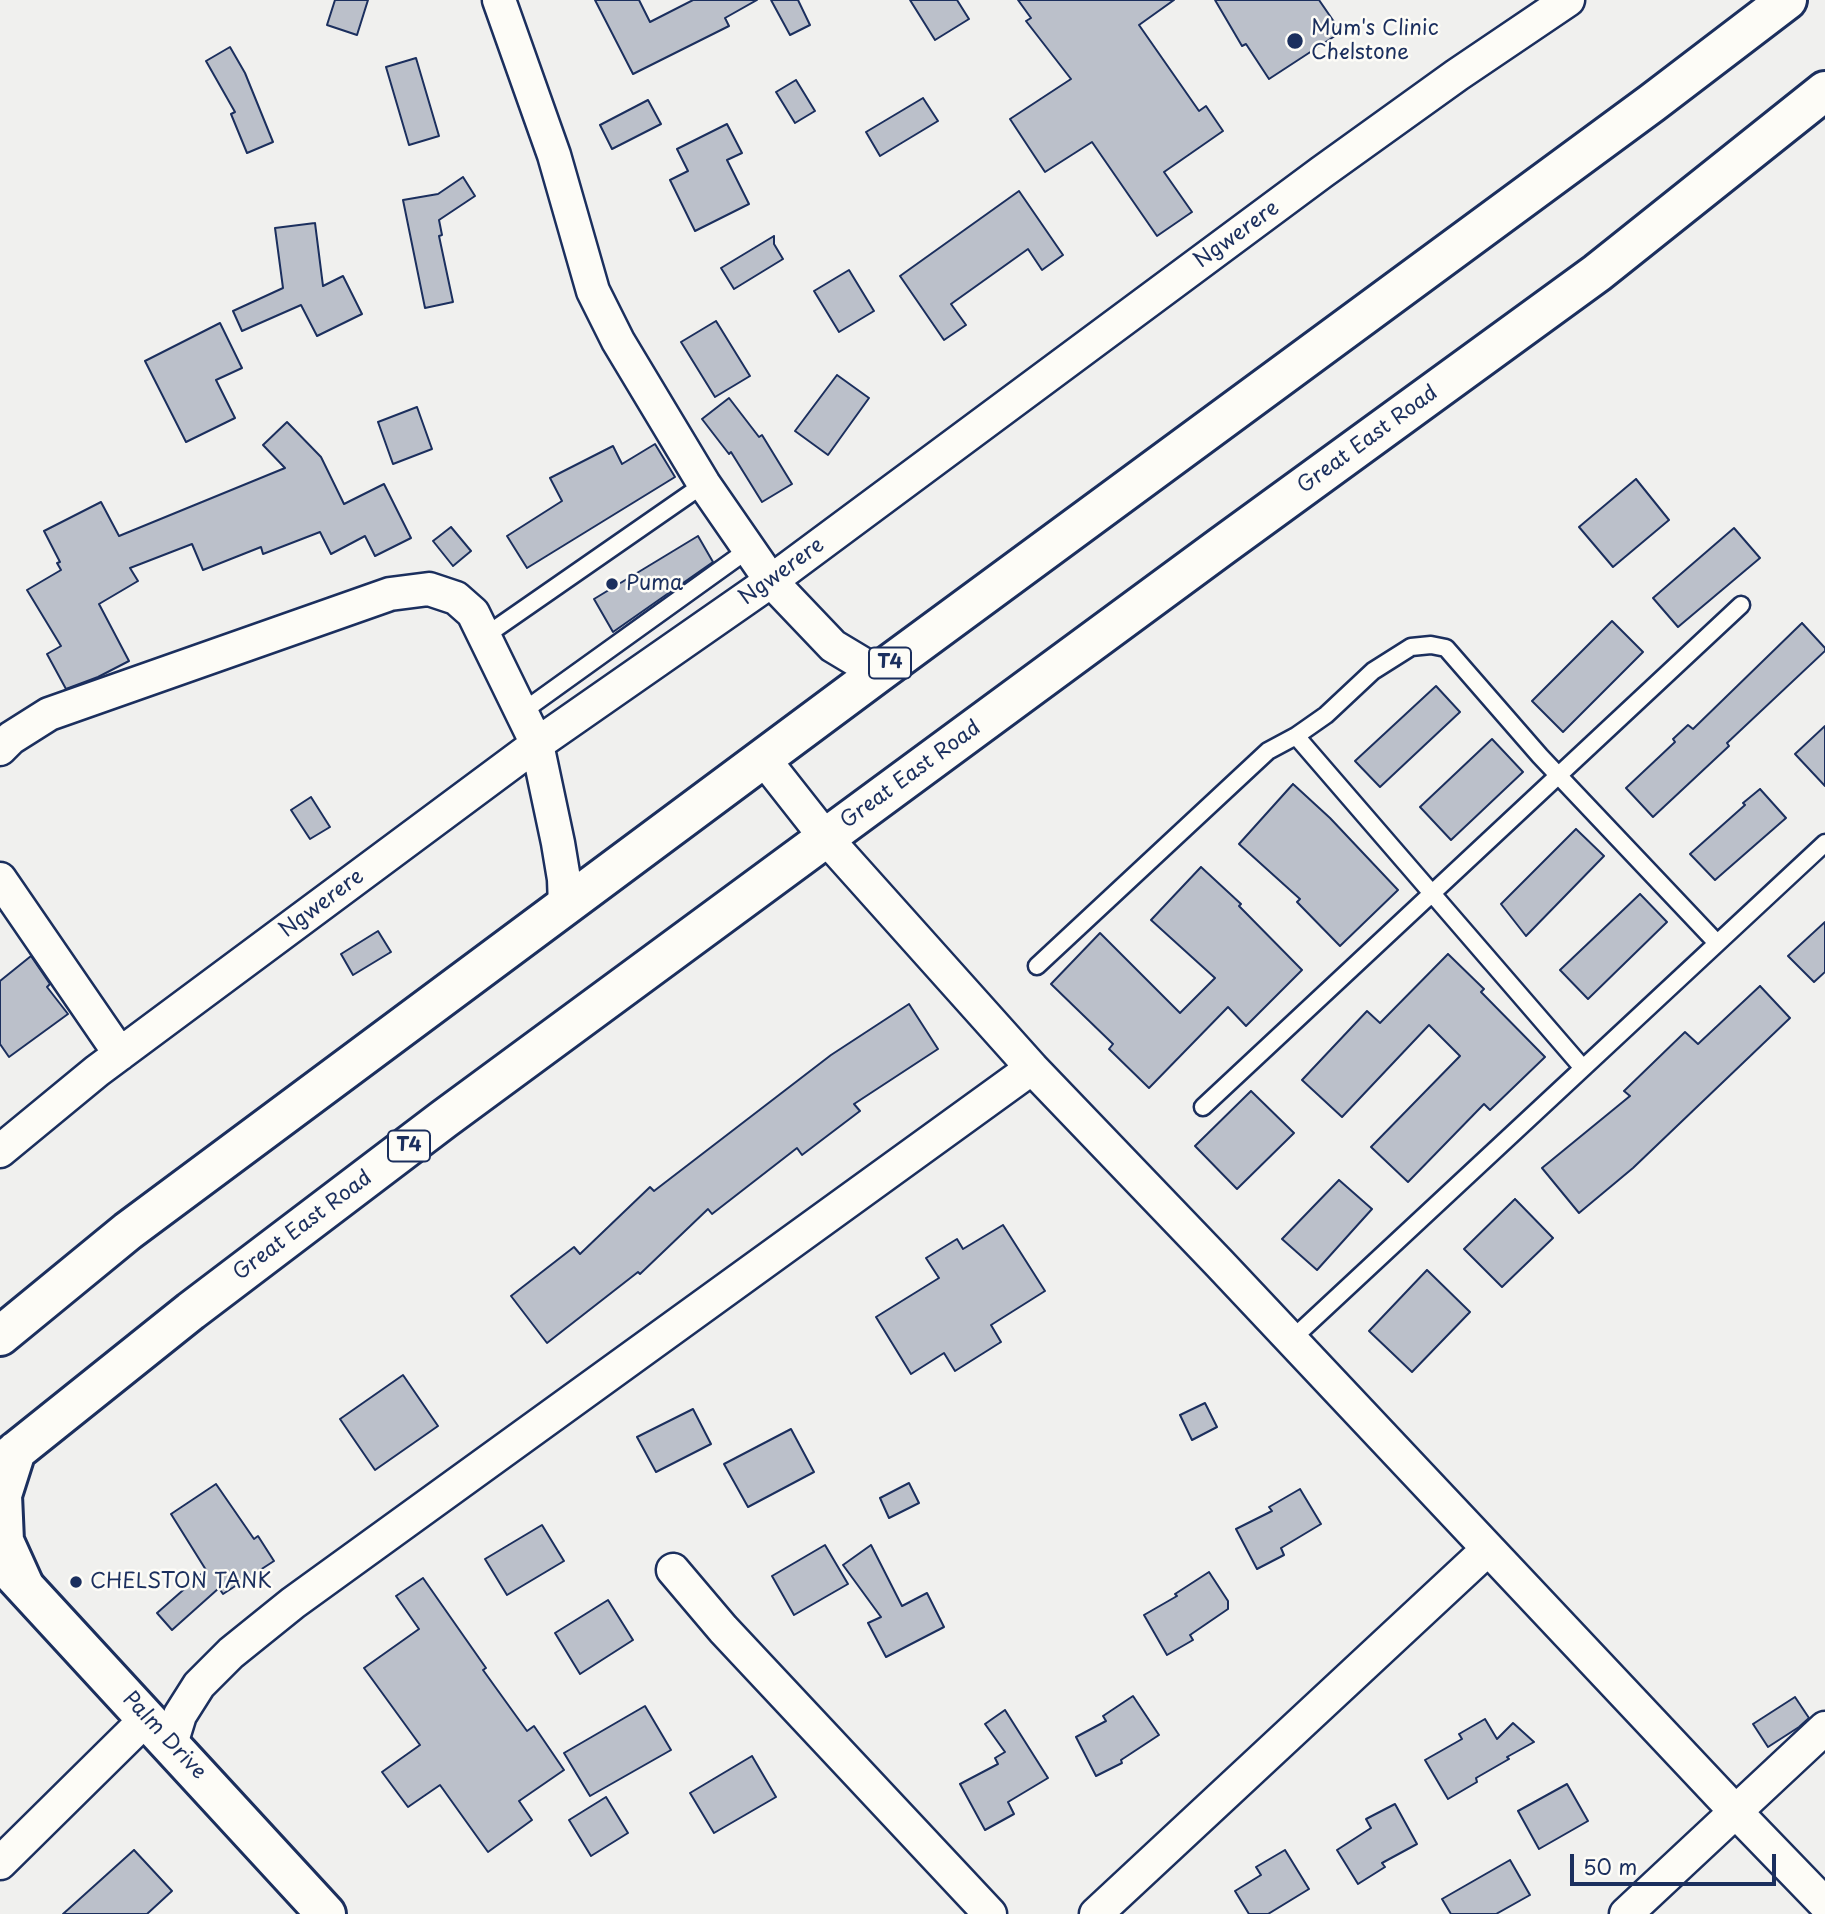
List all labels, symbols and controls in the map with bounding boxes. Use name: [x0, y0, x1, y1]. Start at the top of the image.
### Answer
place label: Mum's Clinic Chelstone: [1311, 16, 1439, 66]
marker: Mum's Clinic Chelstone: [1285, 31, 1305, 51]
street label: Ngwerere: [1190, 196, 1284, 274]
street label: Great East Road: [1293, 381, 1443, 499]
street label: Ngwerere: [735, 533, 829, 611]
place label: Puma: [626, 571, 683, 597]
marker: Puma: [604, 576, 620, 592]
road number: T4: [869, 648, 911, 678]
street label: Great East Road: [836, 716, 986, 834]
street label: Ngwerere: [275, 864, 369, 944]
road number: T4: [388, 1130, 430, 1162]
street label: Great East Road: [229, 1166, 377, 1286]
place label: CHELSTON TANK: [90, 1569, 272, 1595]
marker: CHELSTON TANK: [68, 1574, 84, 1590]
street label: Palm Drive: [117, 1687, 211, 1785]
scale bar: [1573, 1840, 1780, 1884]
text: 50 m: [1583, 1850, 1637, 1882]

